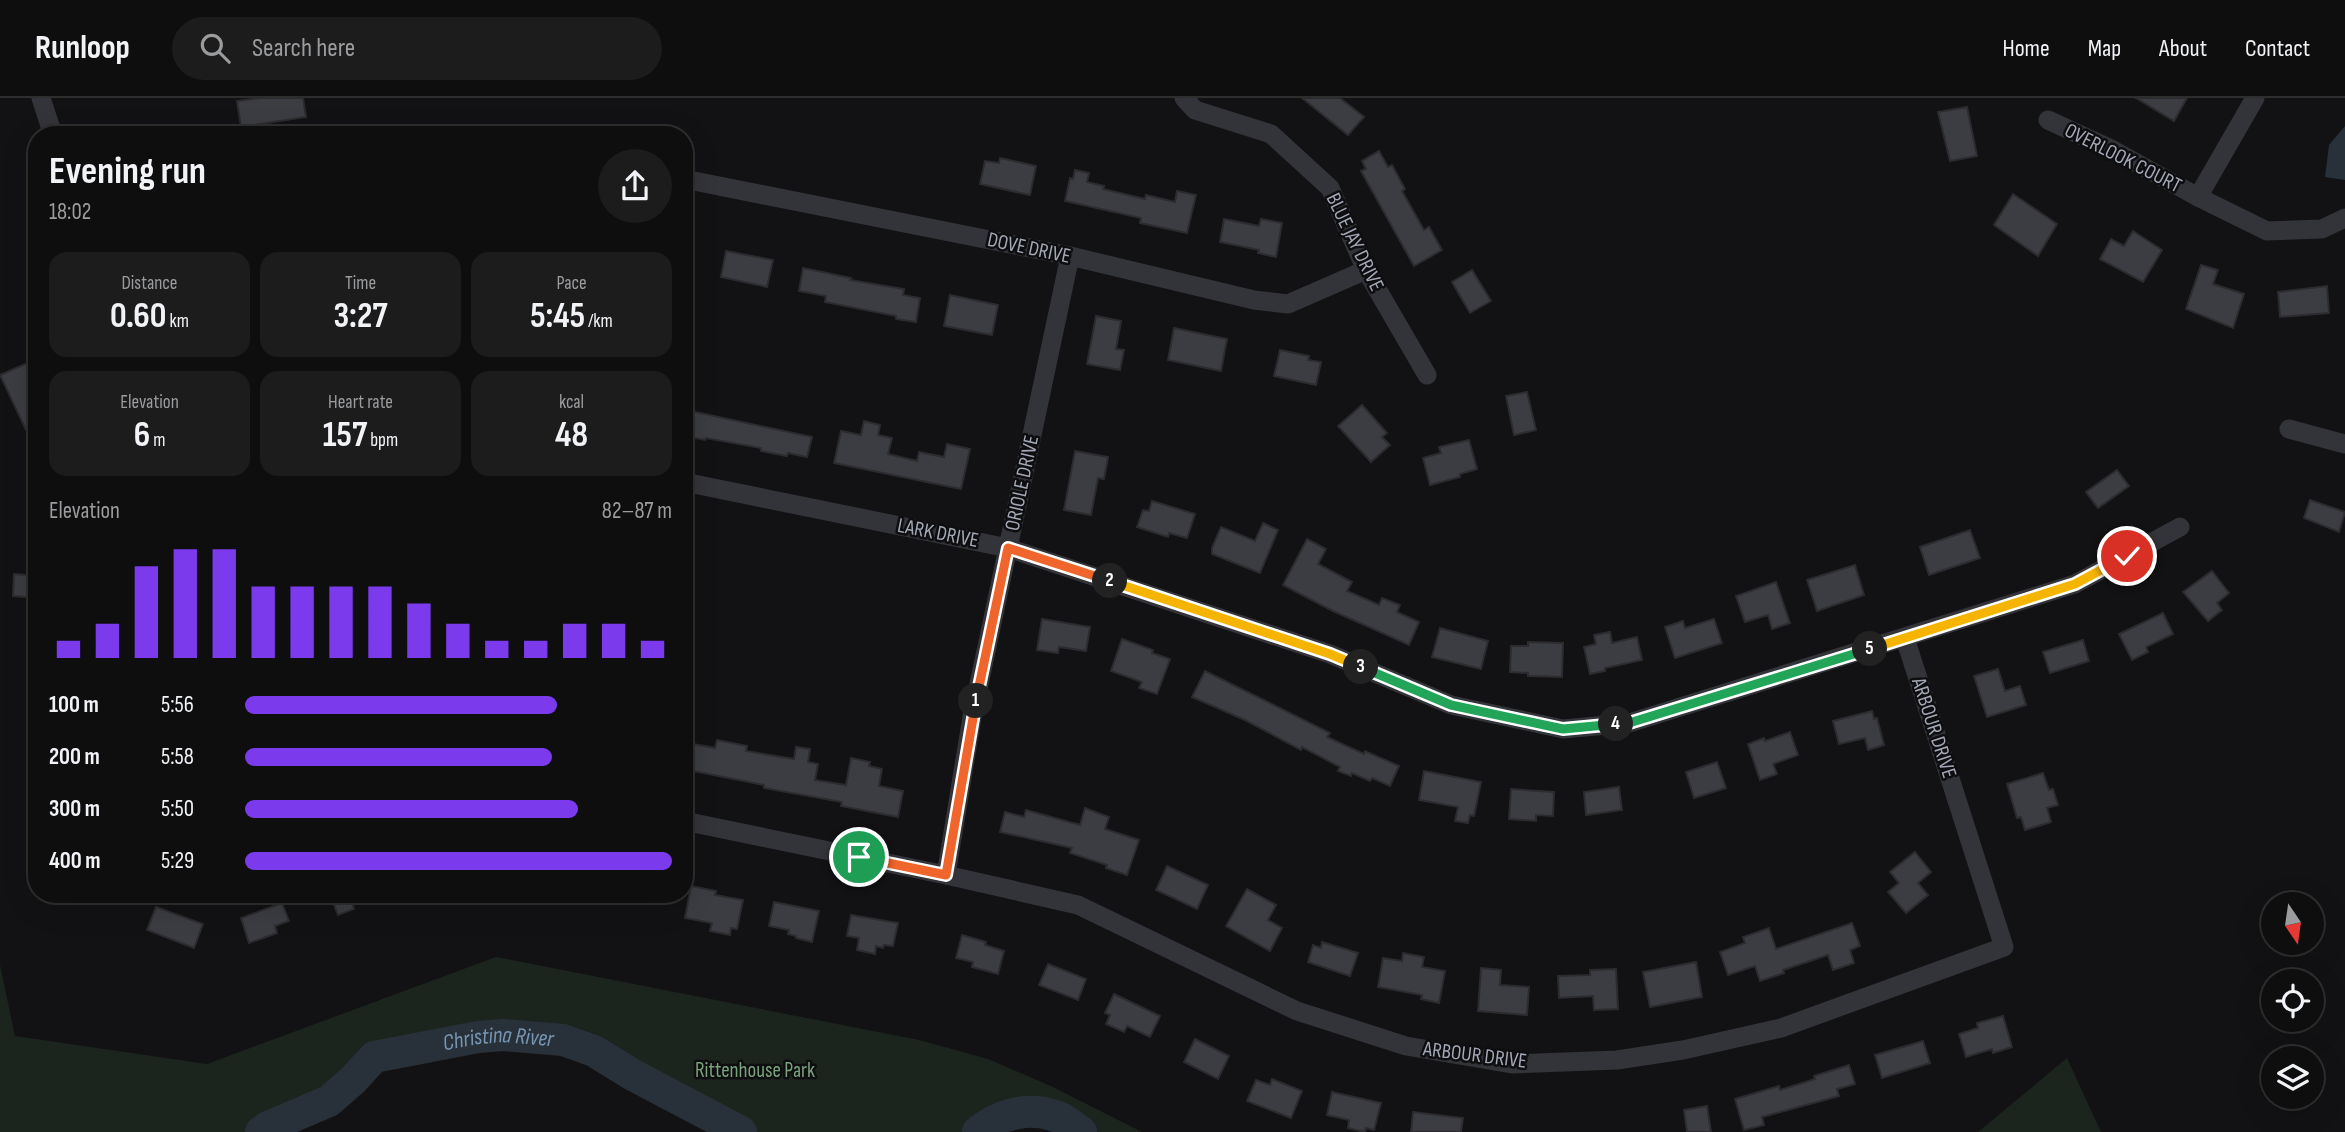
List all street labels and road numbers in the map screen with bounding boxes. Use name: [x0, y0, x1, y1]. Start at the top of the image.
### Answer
street label: OVERLOOK COURT: [2060, 118, 2186, 198]
street label: BLUE JAY DRIVE: [1321, 189, 1389, 295]
street label: DOVE DRIVE: [985, 227, 1073, 269]
street label: ORIOLE DRIVE: [1000, 433, 1044, 533]
street label: LARK DRIVE: [895, 513, 981, 553]
street label: ARBOUR DRIVE: [1906, 674, 1962, 781]
street label: ARBOUR DRIVE: [1421, 1036, 1528, 1074]

